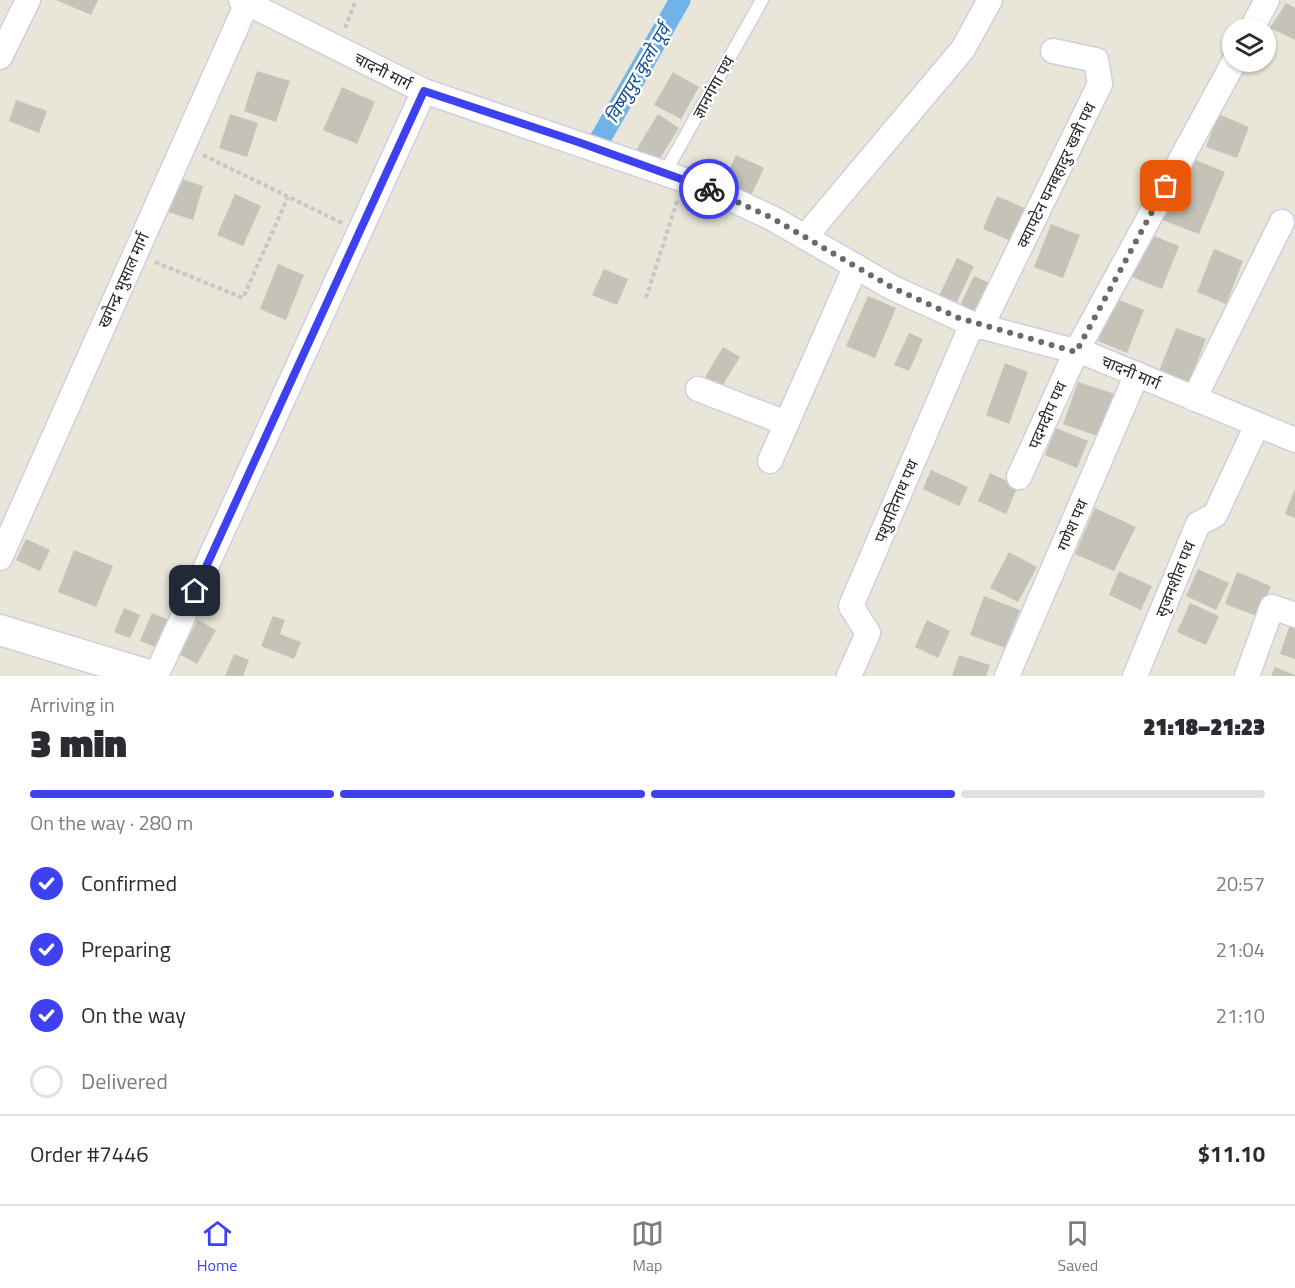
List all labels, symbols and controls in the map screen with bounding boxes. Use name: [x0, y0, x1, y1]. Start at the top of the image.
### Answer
water label: विष्णुपुर कुलो पूर्व: [598, 15, 679, 128]
map controls: [1222, 18, 1276, 72]
button: layers: [1222, 18, 1276, 72]
street label: चादनी मार्ग: [350, 46, 417, 96]
street label: ज्ञानगंगा पथ: [686, 51, 740, 123]
street label: क्यापटेन घनबहादुर खत्री पथ: [1010, 98, 1102, 252]
courier: [679, 159, 739, 219]
pin: [1140, 160, 1191, 211]
icon: bag: [1149, 169, 1182, 202]
icon: bike: [693, 173, 726, 206]
street label: खगेन्द्र भुसाल मार्ग: [91, 227, 155, 332]
street label: चादनी मार्ग: [1098, 349, 1165, 396]
street label: पदमदीप पथ: [1021, 377, 1073, 453]
street label: पशुपतिनाथ पथ: [868, 455, 925, 546]
street label: गणेश पथ: [1050, 495, 1094, 555]
street label: सृजनशील पथ: [1149, 537, 1201, 621]
pin: [169, 565, 220, 616]
icon: home: [178, 574, 211, 607]
text: Arriving in: [30, 689, 115, 720]
text: 21:18–21:23: [1143, 710, 1265, 744]
text: 3 min: [30, 713, 127, 772]
text: On the way · 280 m: [30, 807, 193, 838]
text: Confirmed: [81, 866, 177, 900]
icon: check: [30, 867, 63, 900]
text: 20:57: [1216, 868, 1265, 899]
text: Preparing: [81, 932, 171, 966]
icon: check: [30, 933, 63, 966]
text: 21:04: [1216, 934, 1265, 965]
text: On the way: [81, 998, 186, 1032]
icon: check: [30, 999, 63, 1032]
text: 21:10: [1216, 1000, 1265, 1031]
text: Delivered: [81, 1064, 168, 1098]
text: Order #7446: [30, 1137, 149, 1171]
text: $11.10: [1198, 1137, 1265, 1171]
tab: Home: [197, 1217, 237, 1277]
tab: Map: [631, 1217, 664, 1277]
tab: Saved: [1057, 1217, 1098, 1277]

